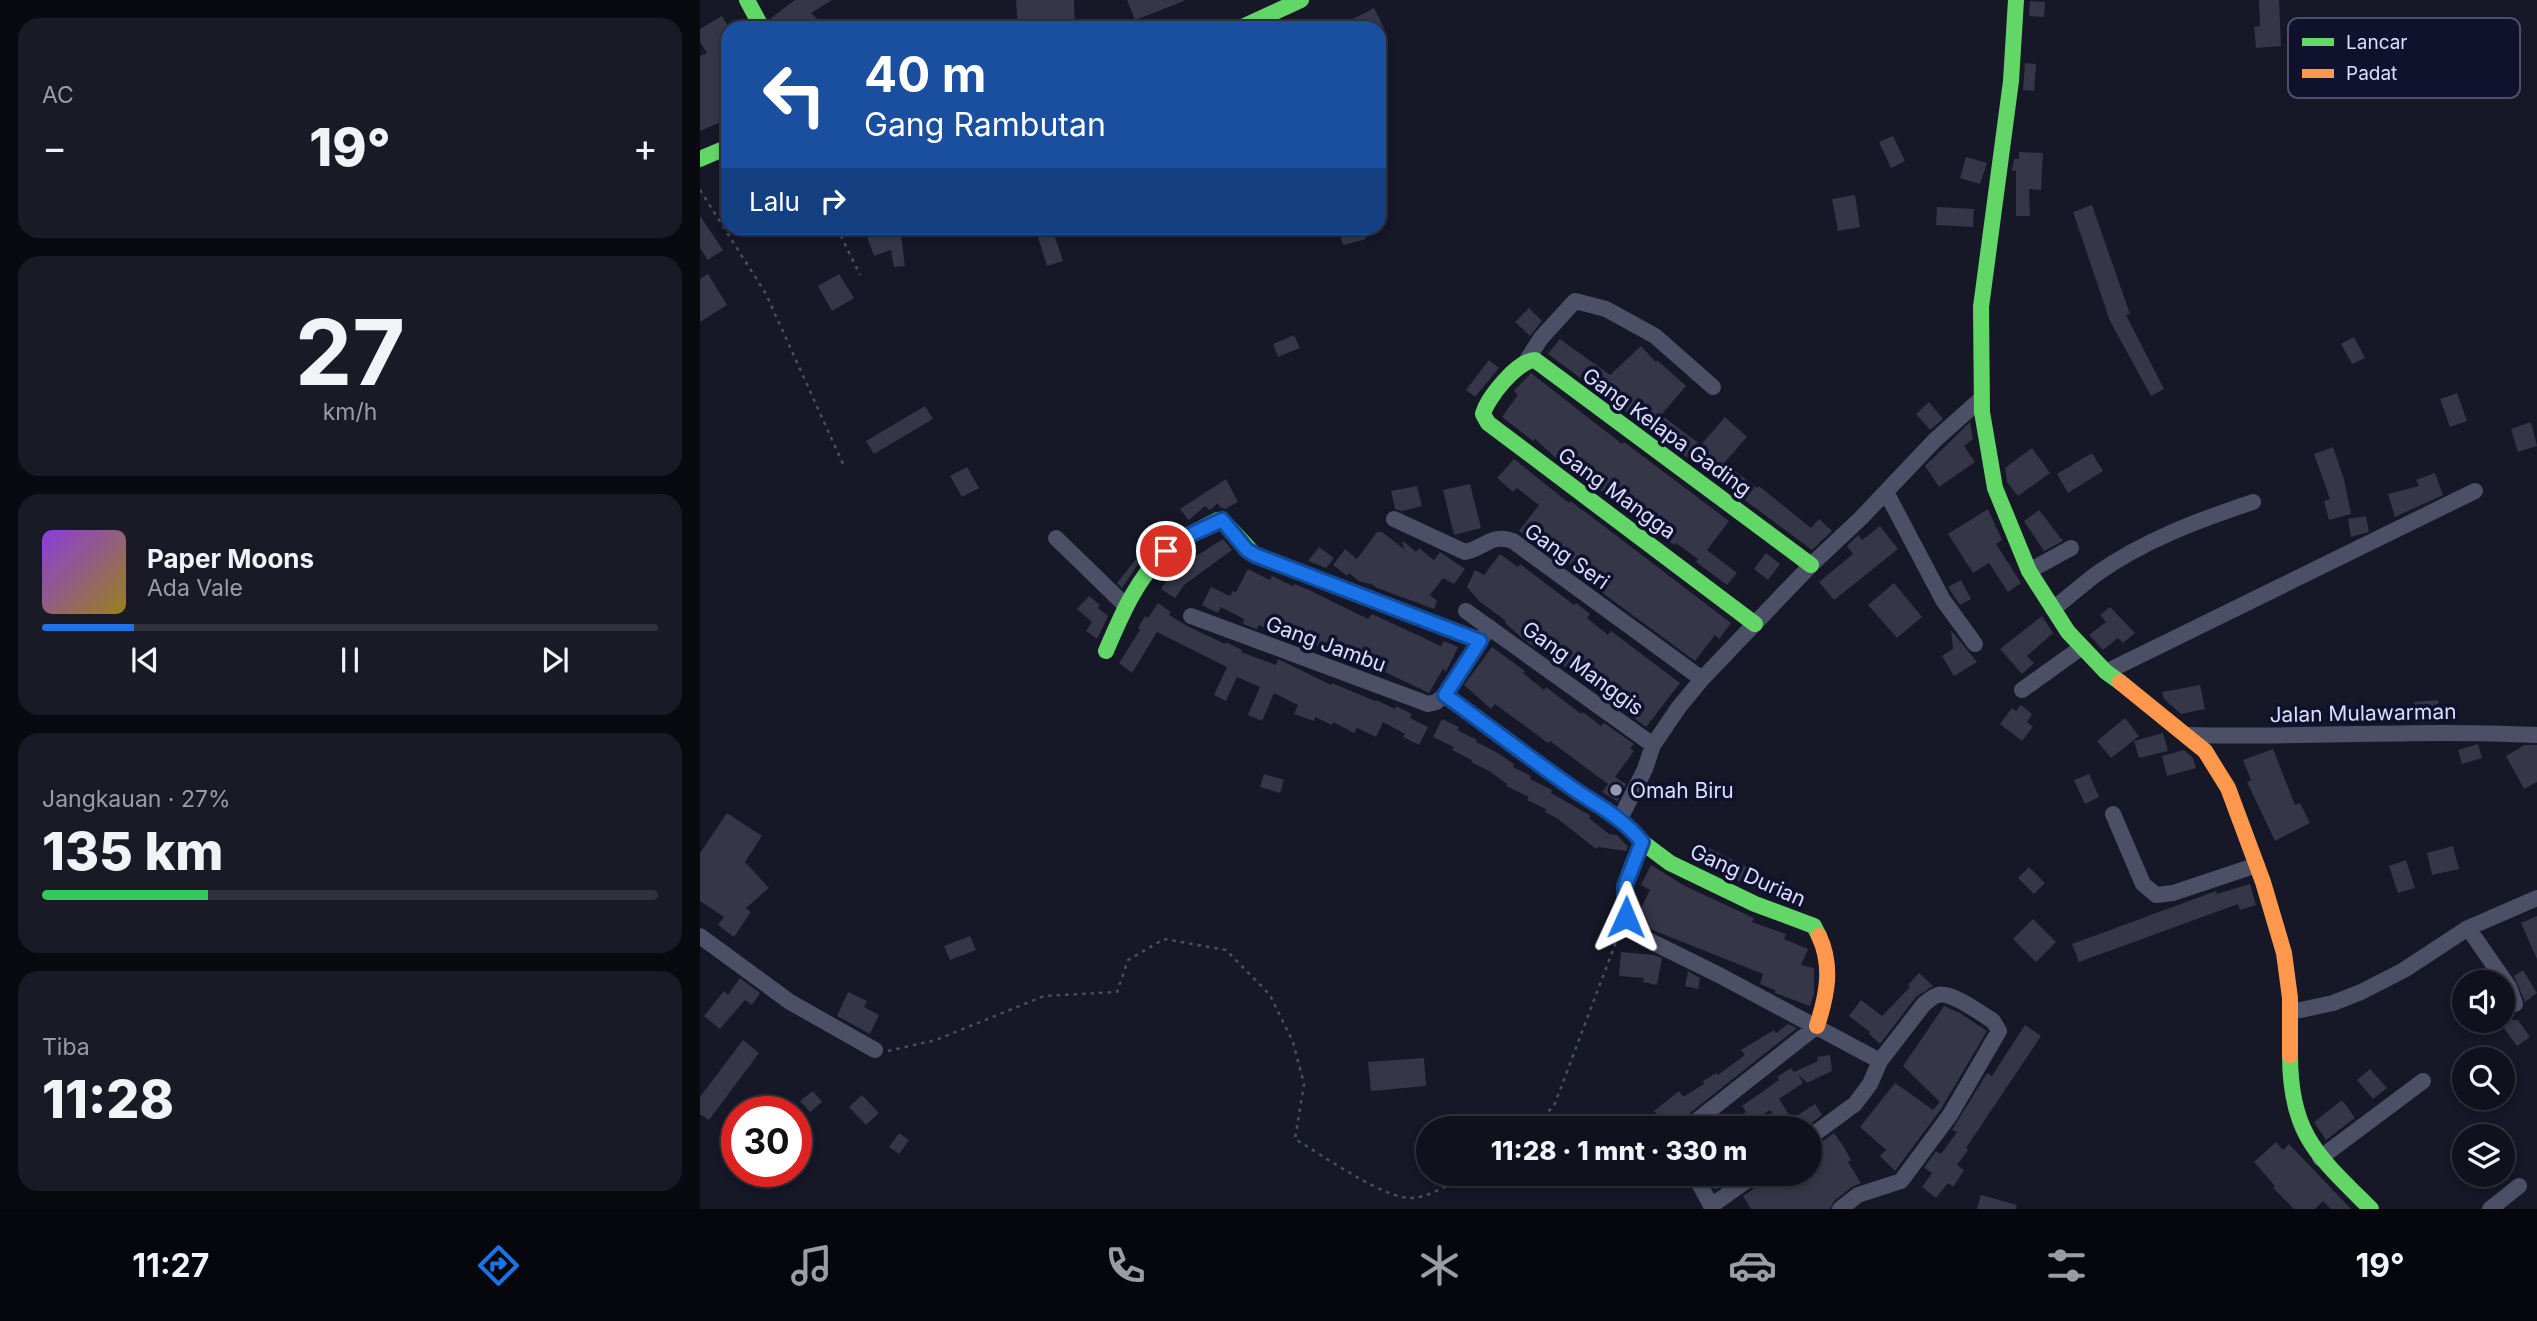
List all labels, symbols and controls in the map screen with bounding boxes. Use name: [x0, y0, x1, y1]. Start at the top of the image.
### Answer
legend: [2288, 18, 2520, 98]
text: Lancar: [2346, 31, 2408, 54]
text: 40 m: [864, 45, 987, 104]
icon: left: [749, 49, 840, 140]
text: Padat: [2346, 62, 2397, 85]
text: AC: [42, 81, 74, 109]
text: Gang Rambutan: [864, 105, 1106, 144]
text: 19°: [309, 116, 391, 179]
text: −: [42, 124, 67, 170]
text: +: [633, 124, 658, 170]
icon: right: [814, 182, 852, 220]
text: Lalu: [749, 186, 800, 217]
text: 27: [295, 297, 405, 407]
street label: Gang Kelapa Gading: [1578, 362, 1756, 502]
text: km/h: [323, 398, 377, 426]
street label: Gang Mangga: [1553, 442, 1681, 544]
street label: Gang Seri: [1520, 518, 1614, 594]
pin: [1136, 521, 1196, 581]
icon: arrive: [1147, 532, 1185, 570]
text: Paper Moons: [147, 543, 314, 574]
text: Ada Vale: [147, 574, 243, 602]
street label: Gang Jambu: [1262, 611, 1390, 677]
street label: Gang Manggis: [1518, 616, 1648, 720]
icon: previous: [126, 641, 164, 679]
icon: pause: [331, 641, 369, 679]
icon: next: [536, 641, 574, 679]
street label: Jalan Mulawarman: [2269, 699, 2457, 727]
place label: Omah Biru: [1630, 778, 1734, 803]
marker: Omah Biru: [1608, 782, 1624, 798]
text: Jangkauan · 27%: [42, 785, 231, 813]
text: 135 km: [42, 820, 223, 883]
street label: Gang Durian: [1686, 838, 1810, 912]
position arrow: [1589, 880, 1663, 954]
map controls: [2452, 970, 2515, 1187]
button: sound: [2452, 970, 2515, 1033]
text: Tiba: [42, 1033, 90, 1061]
button: search: [2452, 1047, 2515, 1110]
text: 11:28: [42, 1068, 174, 1131]
speed limit sign: 30: [721, 1096, 812, 1187]
button: layers: [2452, 1124, 2515, 1187]
text: 11:28 · 1 mnt · 330 m: [1491, 1135, 1747, 1166]
icon: directions: [474, 1241, 523, 1290]
icon: music: [787, 1241, 836, 1290]
icon: phone: [1101, 1241, 1150, 1290]
icon: climate: [1415, 1241, 1464, 1290]
icon: car: [1728, 1241, 1777, 1290]
icon: filters: [2042, 1241, 2091, 1290]
text: 11:27: [132, 1246, 209, 1285]
text: 19°: [2355, 1246, 2405, 1285]

